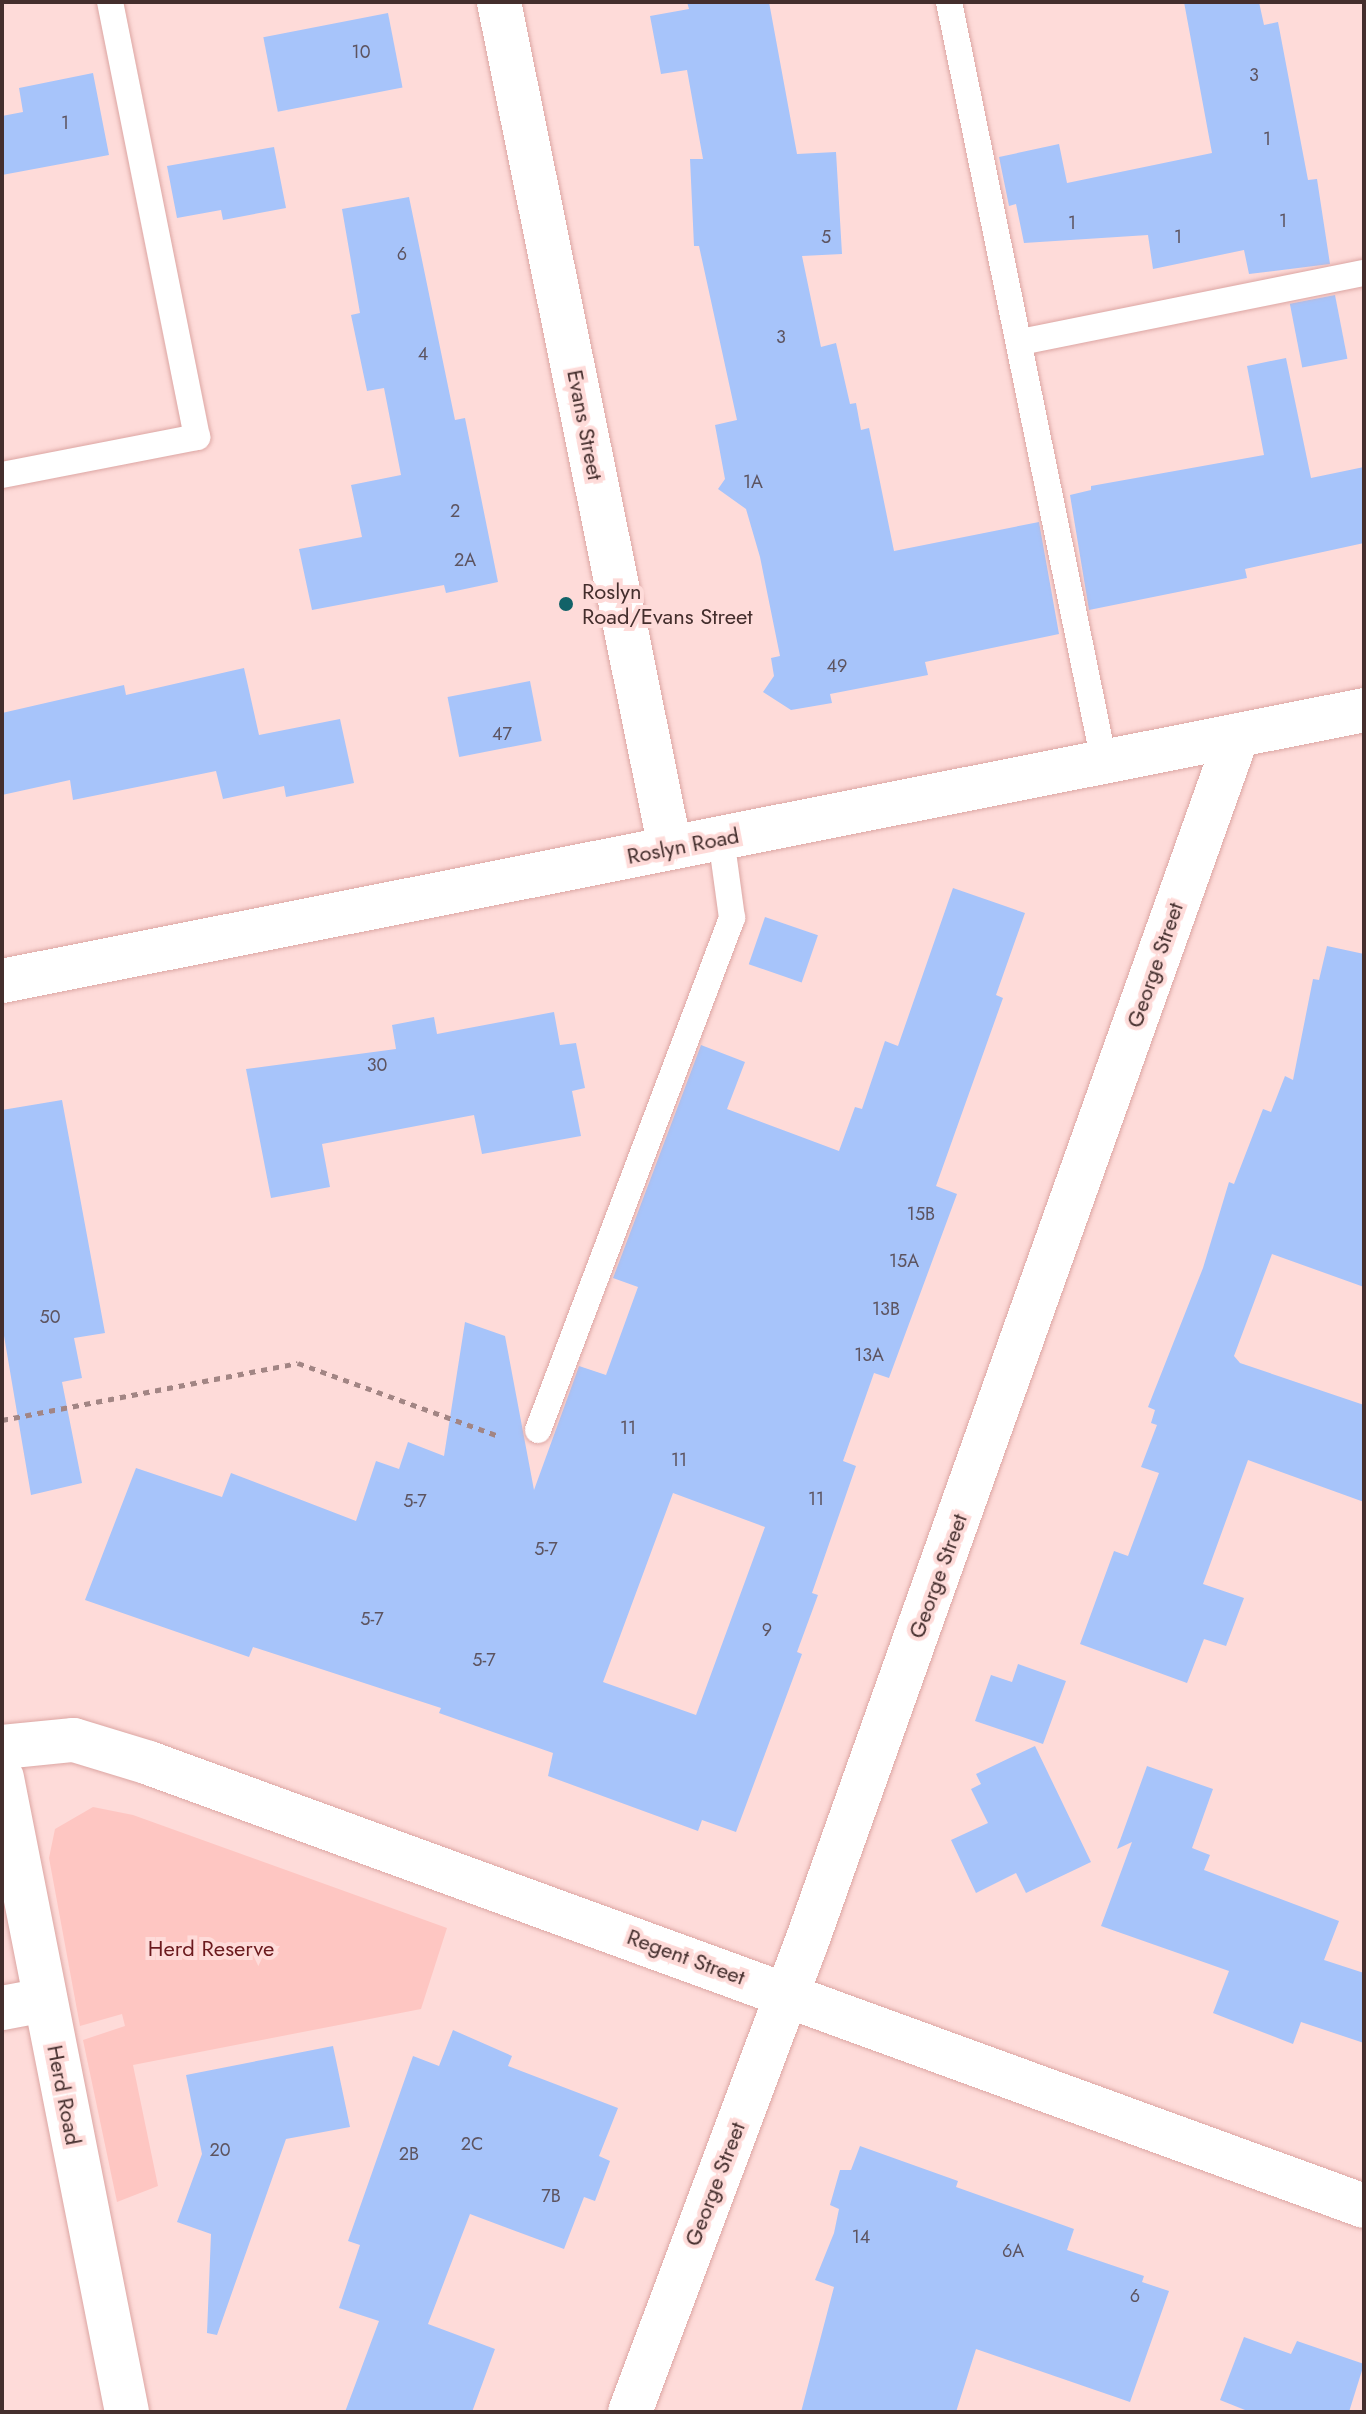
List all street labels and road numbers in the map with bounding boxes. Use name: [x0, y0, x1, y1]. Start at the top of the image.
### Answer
street label: Evans Street: [561, 368, 609, 482]
street label: Roslyn Road: [625, 822, 741, 870]
street label: George Street: [1121, 899, 1189, 1031]
street label: George Street: [903, 1510, 973, 1642]
street label: Regent Street: [623, 1923, 749, 1991]
street label: Herd Road: [41, 2043, 87, 2147]
street label: George Street: [679, 2118, 751, 2250]

